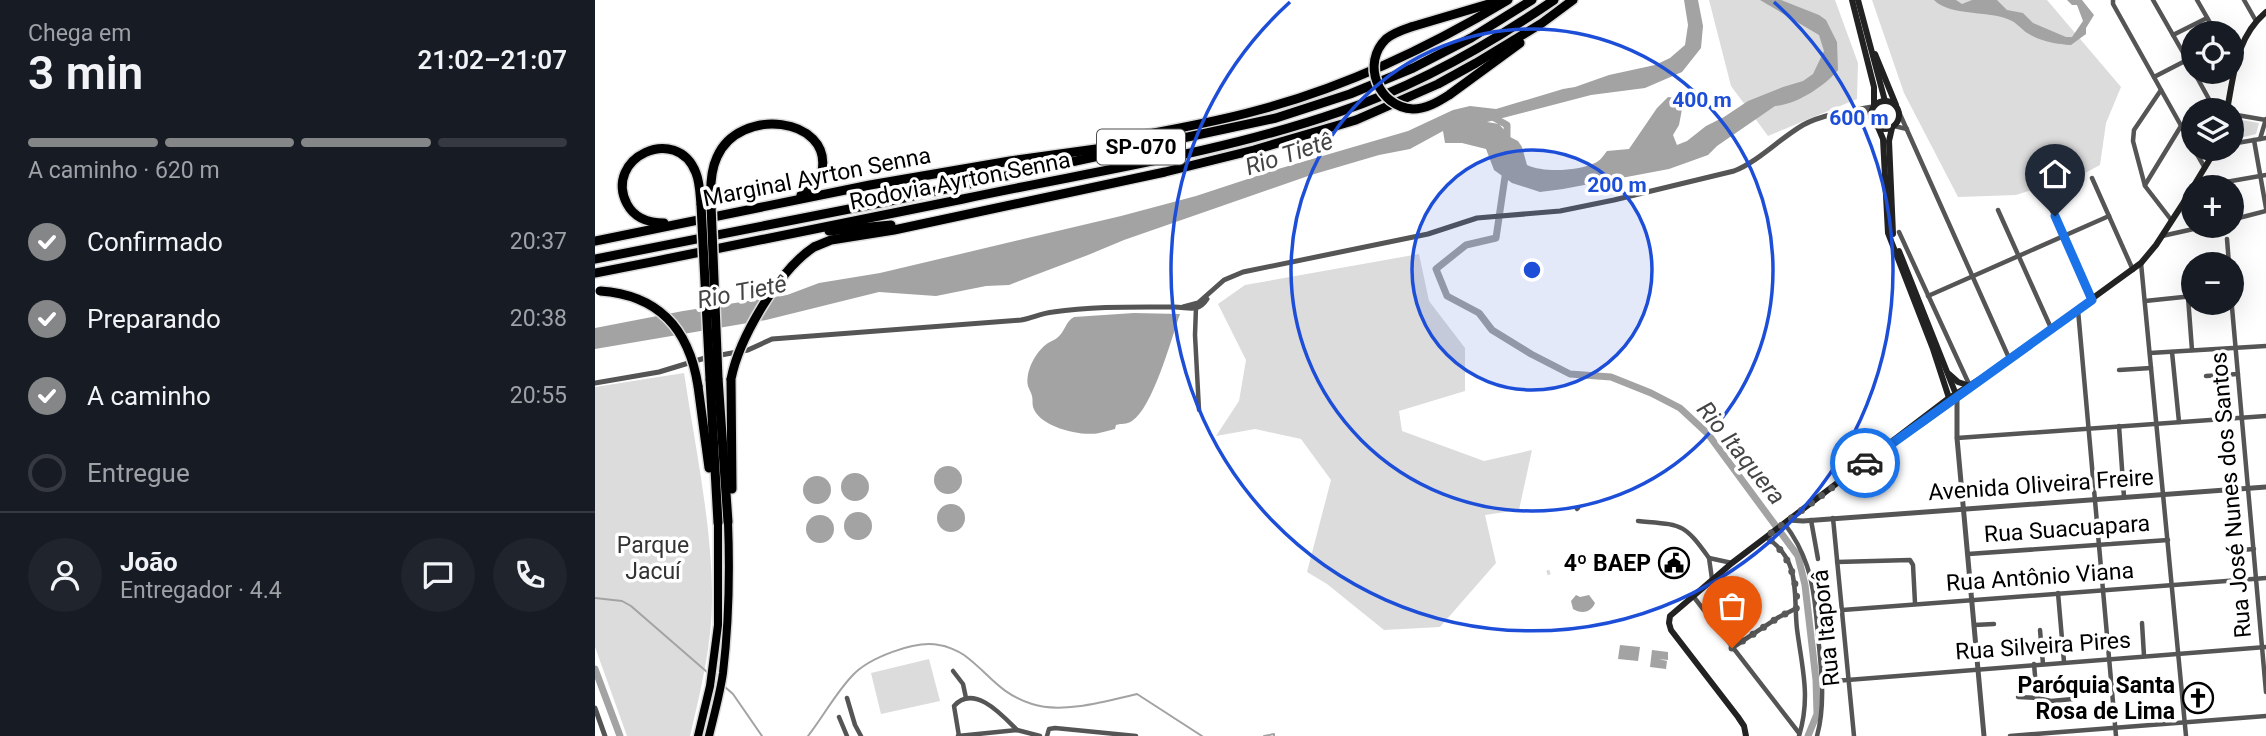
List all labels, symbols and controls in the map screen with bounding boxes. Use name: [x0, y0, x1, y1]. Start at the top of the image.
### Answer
text: Chega em: [28, 20, 131, 47]
map controls: [2181, 21, 2244, 315]
button: locate: [2181, 21, 2244, 84]
text: 21:02–21:07: [417, 45, 567, 75]
text: 3 min: [28, 46, 143, 100]
text: 400 m: [1672, 88, 1732, 112]
button: layers: [2181, 98, 2244, 161]
text: 600 m: [1829, 106, 1889, 130]
water label: Rio Tietê: [1242, 127, 1336, 181]
road number: SP-070: [1097, 130, 1185, 164]
street label: Marginal Ayrton Senna: [701, 142, 933, 212]
pin: [2025, 144, 2085, 216]
street label: Rodovia Ayrton Senna: [847, 146, 1073, 216]
icon: home: [2036, 155, 2074, 193]
text: A caminho · 620 m: [28, 157, 220, 184]
text: 200 m: [1587, 173, 1647, 197]
button: +: [2181, 175, 2244, 238]
icon: check: [28, 223, 66, 261]
text: Confirmado: [87, 227, 223, 257]
text: 20:37: [510, 228, 567, 255]
button: −: [2181, 252, 2244, 315]
centre of rings: [1520, 258, 1544, 282]
water label: Rio Tietê: [695, 270, 789, 314]
icon: check: [28, 300, 66, 338]
text: Preparando: [87, 304, 221, 334]
text: 20:38: [510, 305, 567, 332]
street label: Rua José Nunes dos Santos: [2205, 351, 2257, 639]
icon: check: [28, 377, 66, 415]
text: A caminho: [87, 381, 211, 411]
text: 20:55: [510, 382, 567, 409]
water label: Rio Itaquera: [1691, 396, 1791, 510]
courier: [1830, 428, 1900, 498]
icon: car: [1846, 444, 1884, 482]
text: Entregue: [87, 458, 190, 488]
street label: Avenida Oliveira Freire: [1927, 464, 2155, 506]
street label: Rua Suacuapara: [1983, 510, 2151, 548]
park label: Parque Jacuí: [617, 532, 689, 585]
button: person: [28, 538, 102, 612]
button: chat: [401, 538, 475, 612]
button: phone: [493, 538, 567, 612]
public building icon: 4º BAEP: [1657, 546, 1691, 580]
text: João: [120, 547, 178, 577]
place label: 4º BAEP: [1564, 550, 1651, 577]
street label: Rua Antônio Viana: [1945, 557, 2135, 597]
street label: Rua Itaporâ: [1806, 568, 1846, 688]
pin: [1702, 576, 1762, 648]
text: Entregador · 4.4: [120, 577, 282, 604]
icon: bag: [1713, 587, 1751, 625]
street label: Rua Silveira Pires: [1954, 626, 2132, 666]
place label: Paróquia Santa Rosa de Lima: [2018, 672, 2175, 725]
church icon: Paróquia Santa Rosa de Lima: [2181, 681, 2215, 715]

